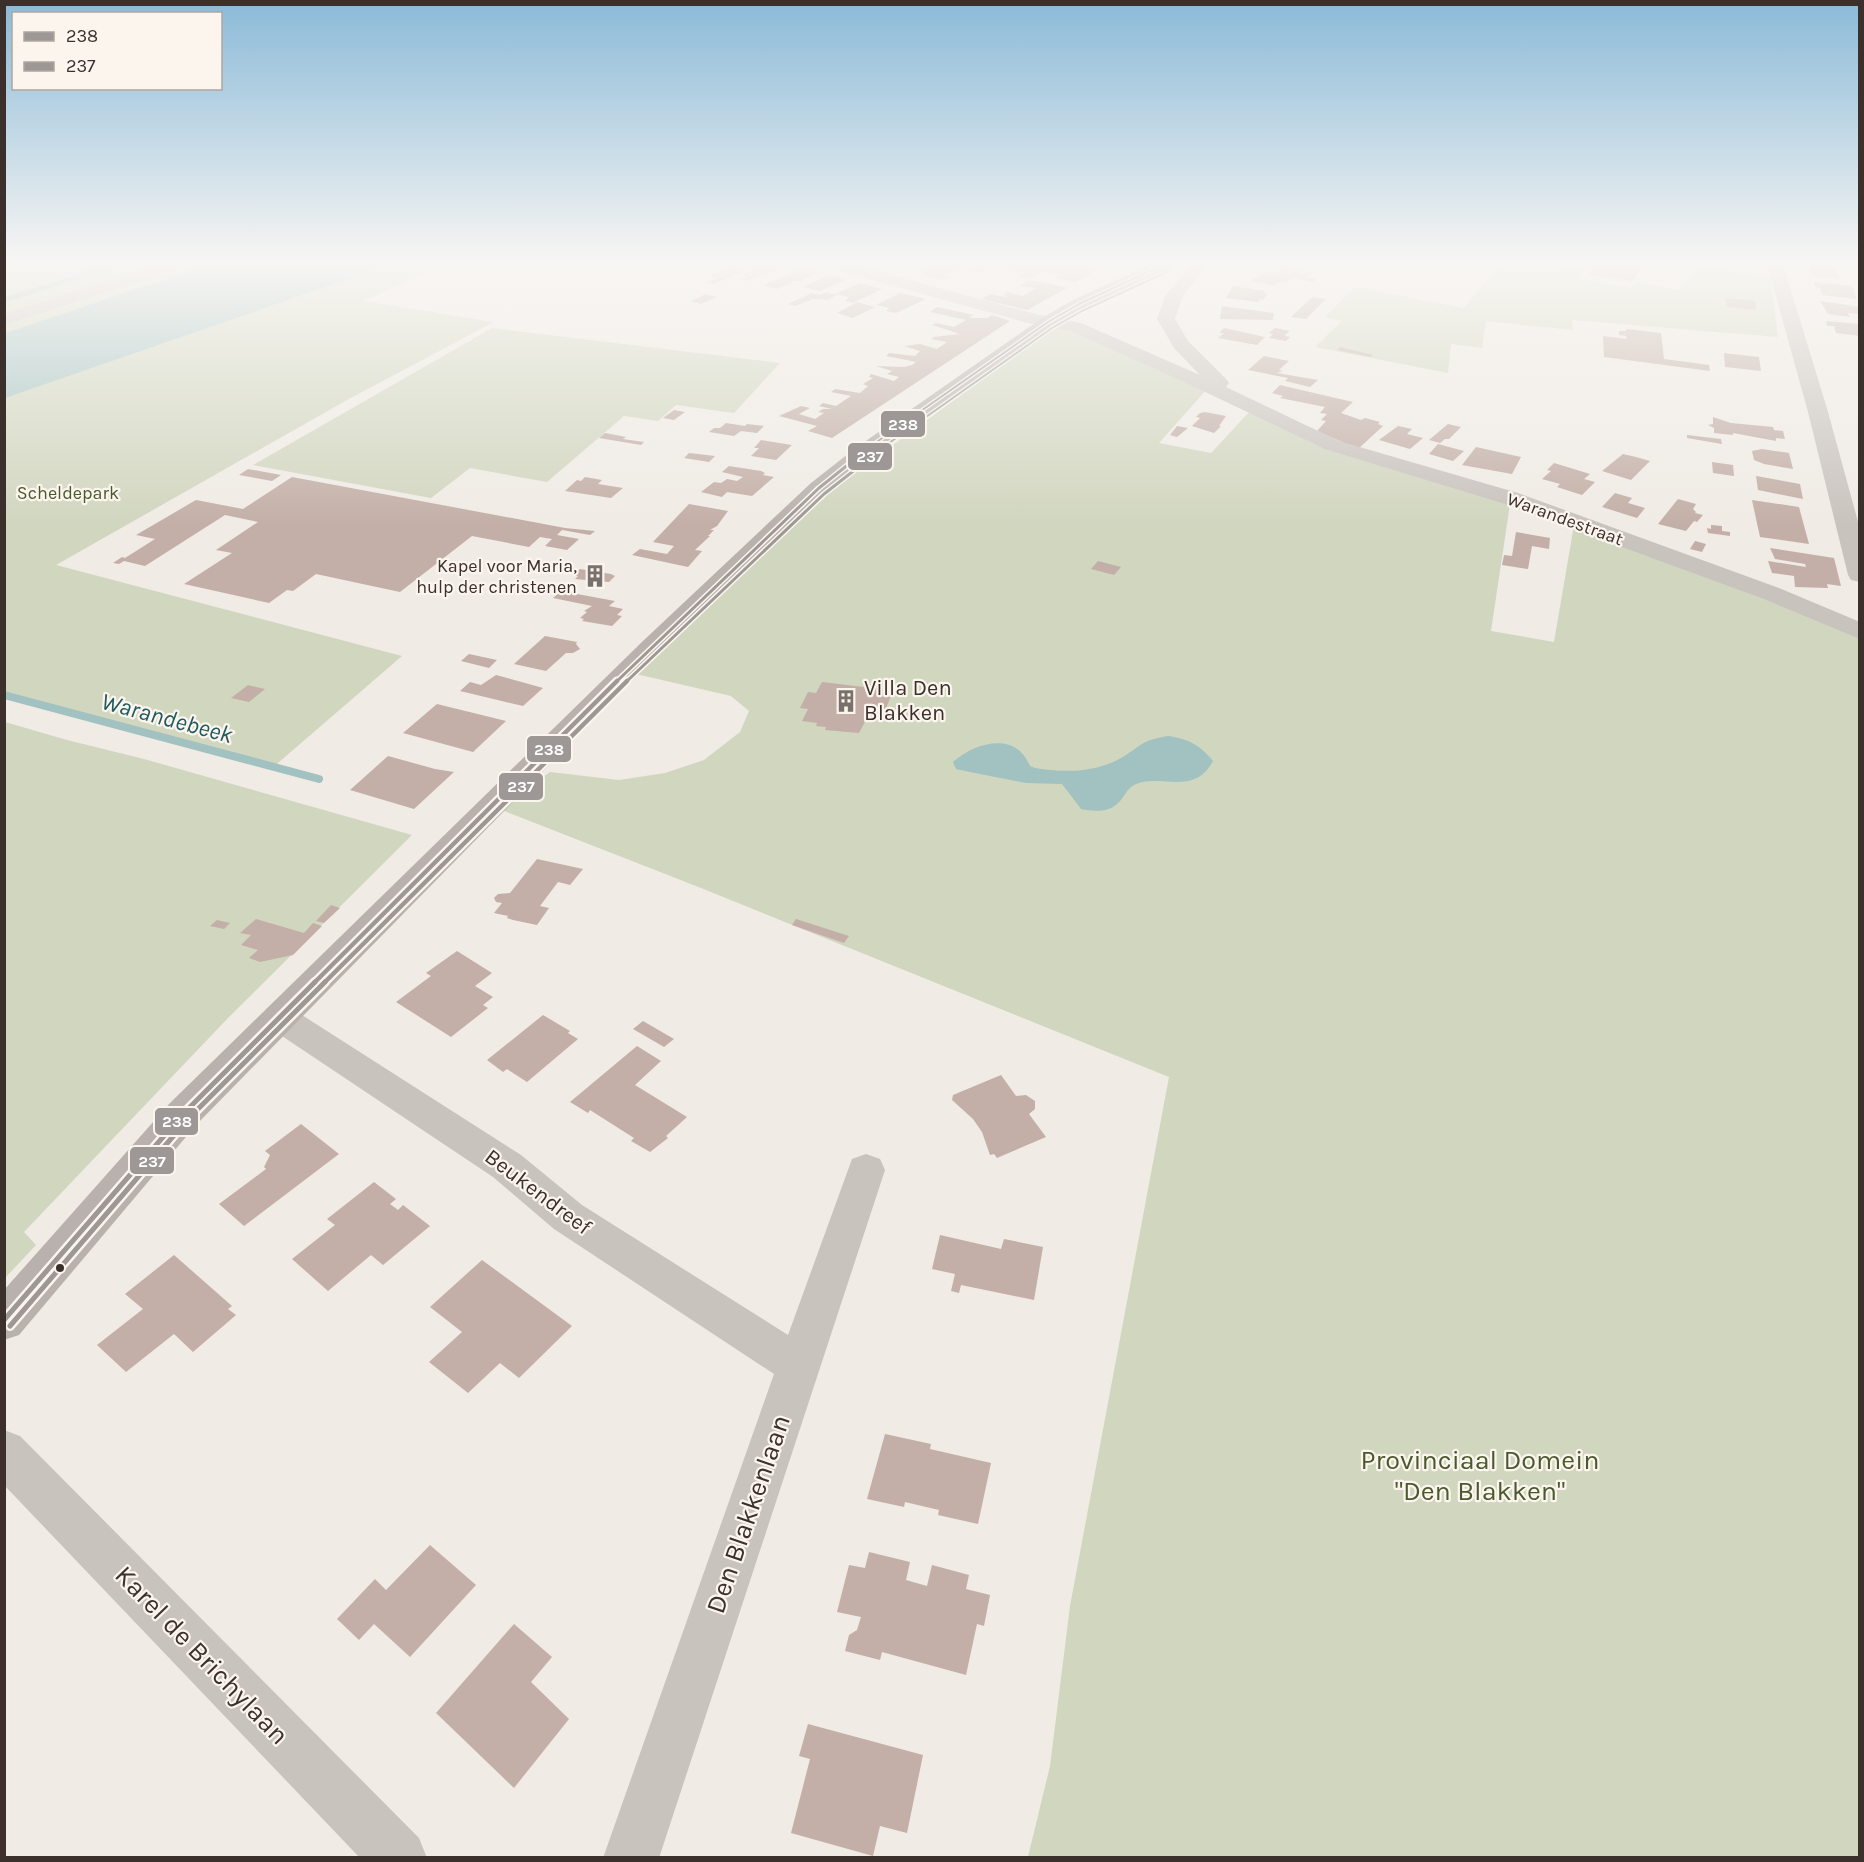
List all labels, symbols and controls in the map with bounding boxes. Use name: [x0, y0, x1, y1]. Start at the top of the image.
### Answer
legend: [12, 12, 222, 90]
text: 238: [66, 25, 98, 47]
text: 237: [66, 55, 96, 77]
line badge: 238: [880, 410, 926, 438]
text: 238: [888, 415, 918, 434]
line badge: 237: [847, 442, 893, 471]
text: 237: [856, 447, 884, 466]
park label: Scheldepark: [17, 482, 119, 504]
street label: Warandestraat: [1504, 488, 1626, 550]
place label: Kapel voor Maria, hulp der christenen: [416, 555, 577, 598]
building icon: Kapel voor Maria, hulp der christenen: [582, 563, 608, 589]
place label: Villa Den Blakken: [864, 675, 952, 726]
water label: Warandebeek: [98, 687, 237, 749]
building icon: Villa Den Blakken: [833, 688, 859, 714]
line badge: 238: [526, 735, 572, 763]
text: 238: [534, 740, 564, 759]
line badge: 237: [498, 772, 544, 801]
text: 237: [507, 777, 535, 796]
line badge: 238: [154, 1107, 199, 1136]
text: 238: [162, 1112, 192, 1131]
street label: Beukendreef: [480, 1144, 597, 1241]
line badge: 237: [129, 1146, 175, 1175]
text: 237: [138, 1152, 166, 1171]
unlabelled marker: [54, 1262, 66, 1274]
street label: Den Blakkenlaan: [699, 1411, 797, 1617]
park label: Provinciaal Domein "Den Blakken": [1360, 1444, 1600, 1507]
street label: Karel de Brichylaan: [108, 1559, 296, 1751]

